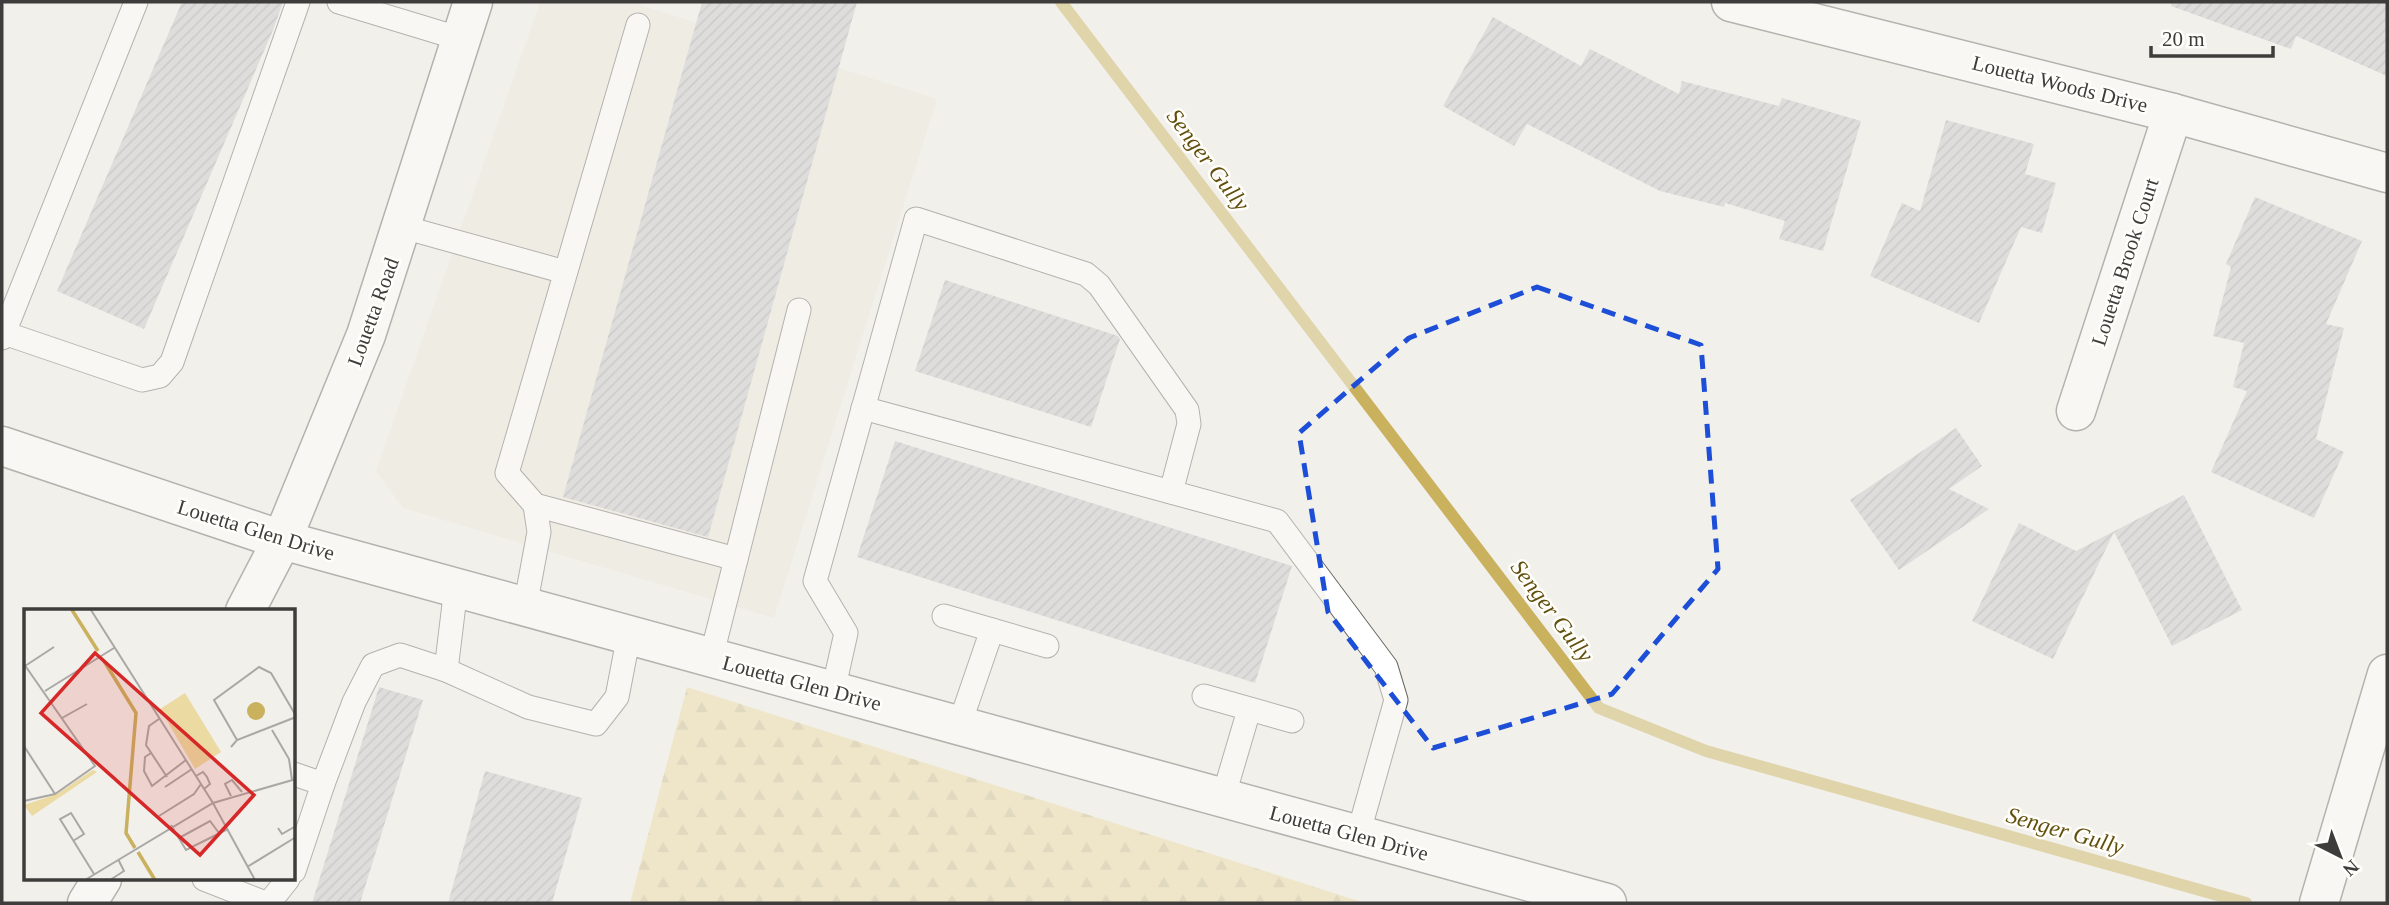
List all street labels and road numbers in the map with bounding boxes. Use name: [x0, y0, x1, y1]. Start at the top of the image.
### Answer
street label: Louetta Woods Drive: [1970, 51, 2150, 117]
street label: Louetta Brook Court: [2087, 175, 2163, 349]
street label: Louetta Road: [342, 254, 404, 370]
street label: Louetta Glen Drive: [174, 495, 338, 565]
street label: Louetta Glen Drive: [720, 650, 884, 716]
street label: Louetta Glen Drive: [1267, 800, 1431, 866]

